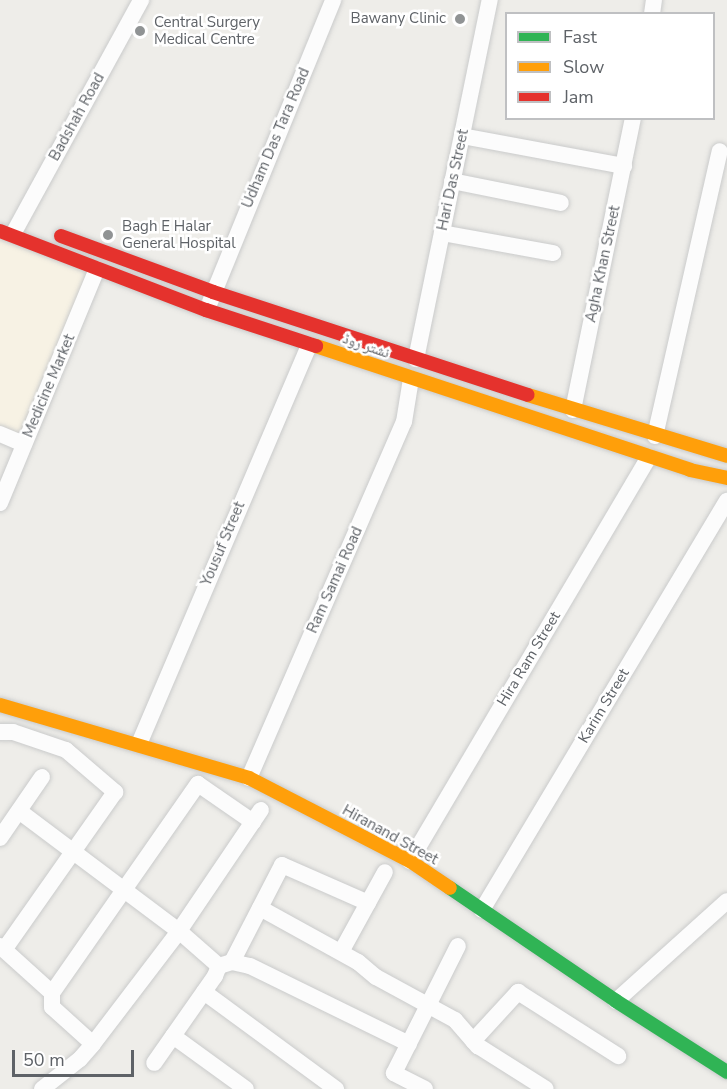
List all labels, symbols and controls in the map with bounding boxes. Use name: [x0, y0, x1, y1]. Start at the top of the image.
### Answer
place label: Bawany Clinic: [351, 10, 446, 28]
marker: Bawany Clinic: [451, 10, 469, 28]
legend: [505, 12, 715, 120]
place label: Central Surgery Medical Centre: [154, 13, 260, 48]
marker: Central Surgery Medical Centre: [131, 22, 149, 40]
text: Fast: [563, 25, 597, 49]
text: Slow: [563, 55, 604, 79]
street label: Udham Das Tara Road: [238, 65, 314, 211]
street label: Badshah Road: [45, 70, 109, 164]
text: Jam: [563, 85, 594, 109]
street label: Hari Das Street: [433, 128, 473, 232]
street label: Agha Khan Street: [582, 204, 624, 324]
place label: Bagh E Halar General Hospital: [122, 217, 236, 252]
marker: Bagh E Halar General Hospital: [99, 226, 117, 244]
street label: نشتر روڈ: [340, 330, 392, 362]
street label: Medicine Market: [19, 332, 79, 440]
street label: Yousuf Street: [197, 499, 249, 589]
street label: Ram Samai Road: [303, 524, 367, 636]
street label: Hira Ram Street: [494, 608, 564, 710]
street label: Karim Street: [575, 665, 633, 747]
street label: Hiranand Street: [339, 801, 441, 869]
scale bar: [15, 1038, 136, 1076]
text: 50 m: [23, 1048, 65, 1072]

